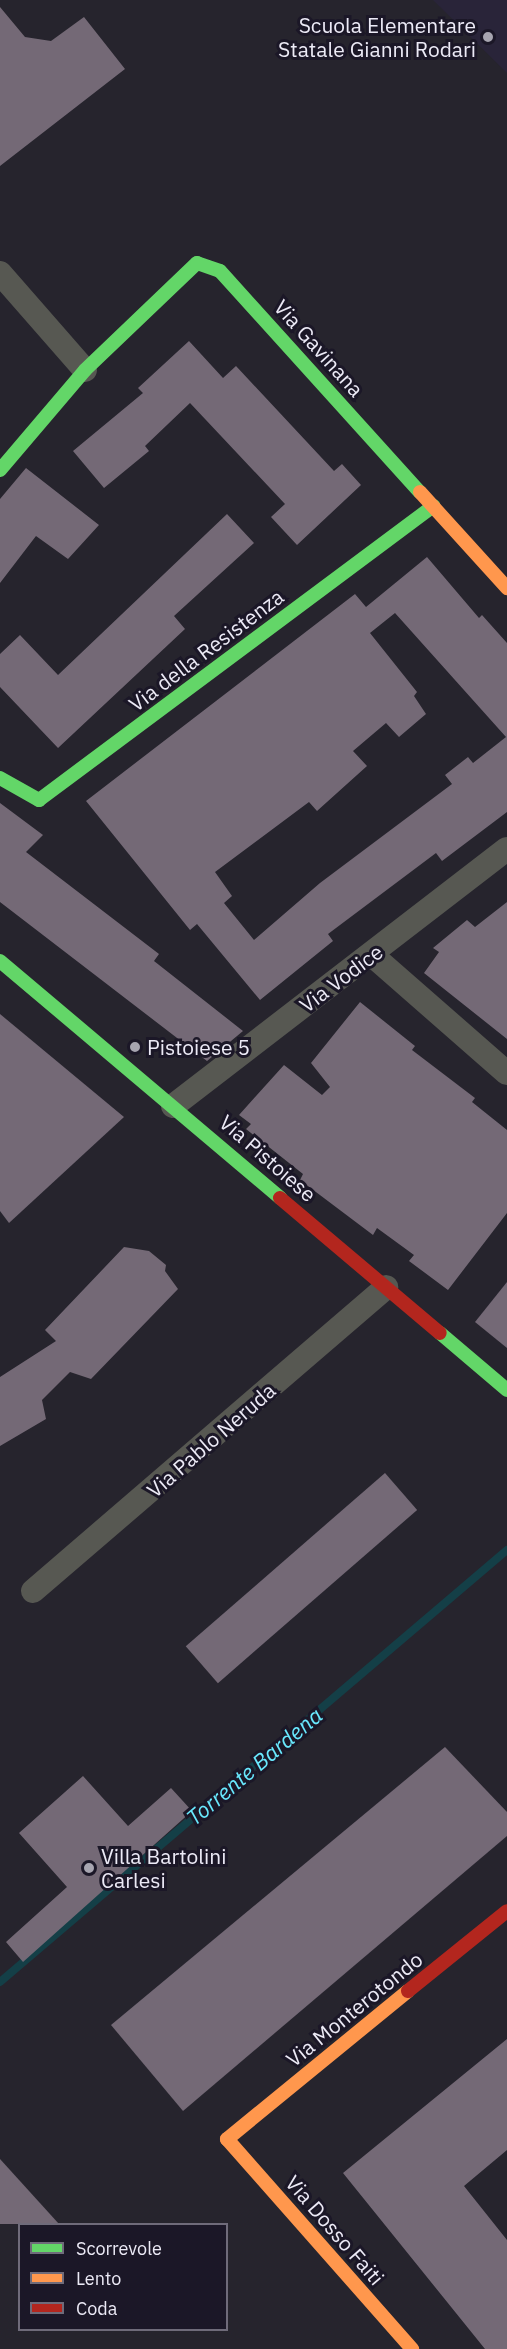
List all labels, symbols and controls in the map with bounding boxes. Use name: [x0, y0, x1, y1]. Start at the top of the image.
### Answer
place label: Scuola Elementare Statale Gianni Rodari: [278, 12, 476, 62]
marker: Scuola Elementare Statale Gianni Rodari: [481, 30, 495, 44]
street label: Via Gavinana: [269, 294, 369, 402]
street label: Via della Resistenza: [124, 584, 288, 716]
street label: Via Vodice: [294, 939, 388, 1017]
place label: Pistoiese 5: [147, 1034, 250, 1060]
marker: Pistoiese 5: [128, 1040, 142, 1054]
street label: Via Pistoiese: [215, 1109, 321, 1207]
street label: Via Pablo Neruda: [142, 1377, 280, 1503]
water label: Torrente Bardena: [181, 1701, 327, 1831]
place label: Villa Bartolini Carlesi: [101, 1843, 226, 1893]
marker: Villa Bartolini Carlesi: [82, 1861, 96, 1875]
street label: Via Monterotondo: [281, 1946, 427, 2072]
street label: Via Dosso Faiti: [281, 2170, 389, 2290]
legend: [18, 2223, 228, 2331]
text: Scorrevole: [76, 2237, 162, 2260]
text: Lento: [76, 2267, 121, 2290]
text: Coda: [76, 2297, 117, 2320]

